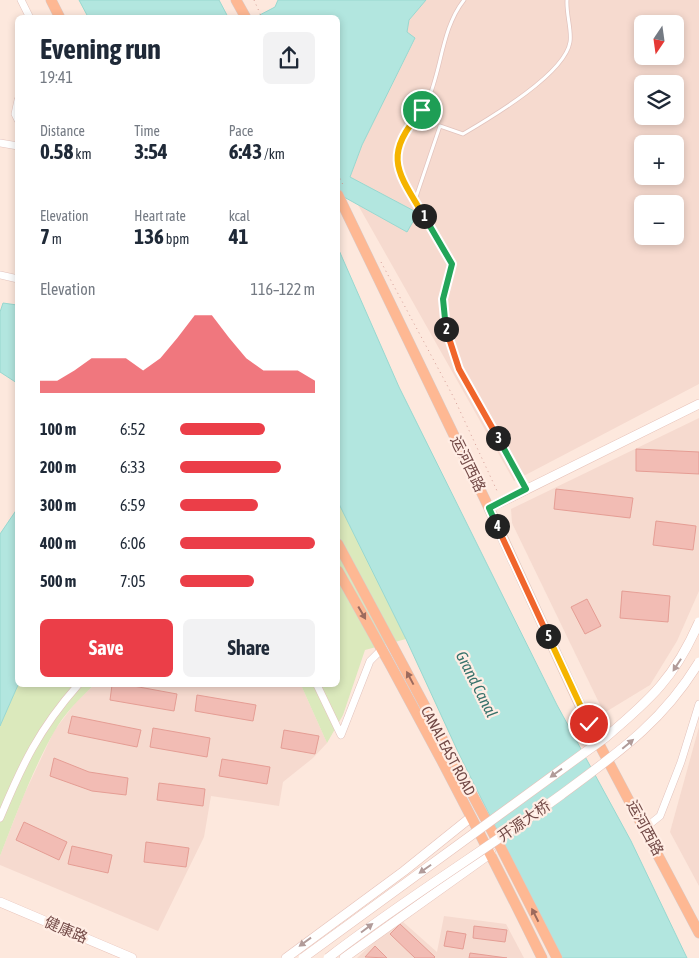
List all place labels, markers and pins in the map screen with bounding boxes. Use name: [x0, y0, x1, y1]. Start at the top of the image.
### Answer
pin: [401, 89, 443, 131]
pin: 1: [412, 204, 436, 228]
pin: 2: [434, 316, 458, 342]
pin: 3: [486, 426, 510, 450]
pin: 4: [484, 514, 510, 538]
pin: 5: [536, 624, 560, 648]
pin: [568, 703, 610, 745]

